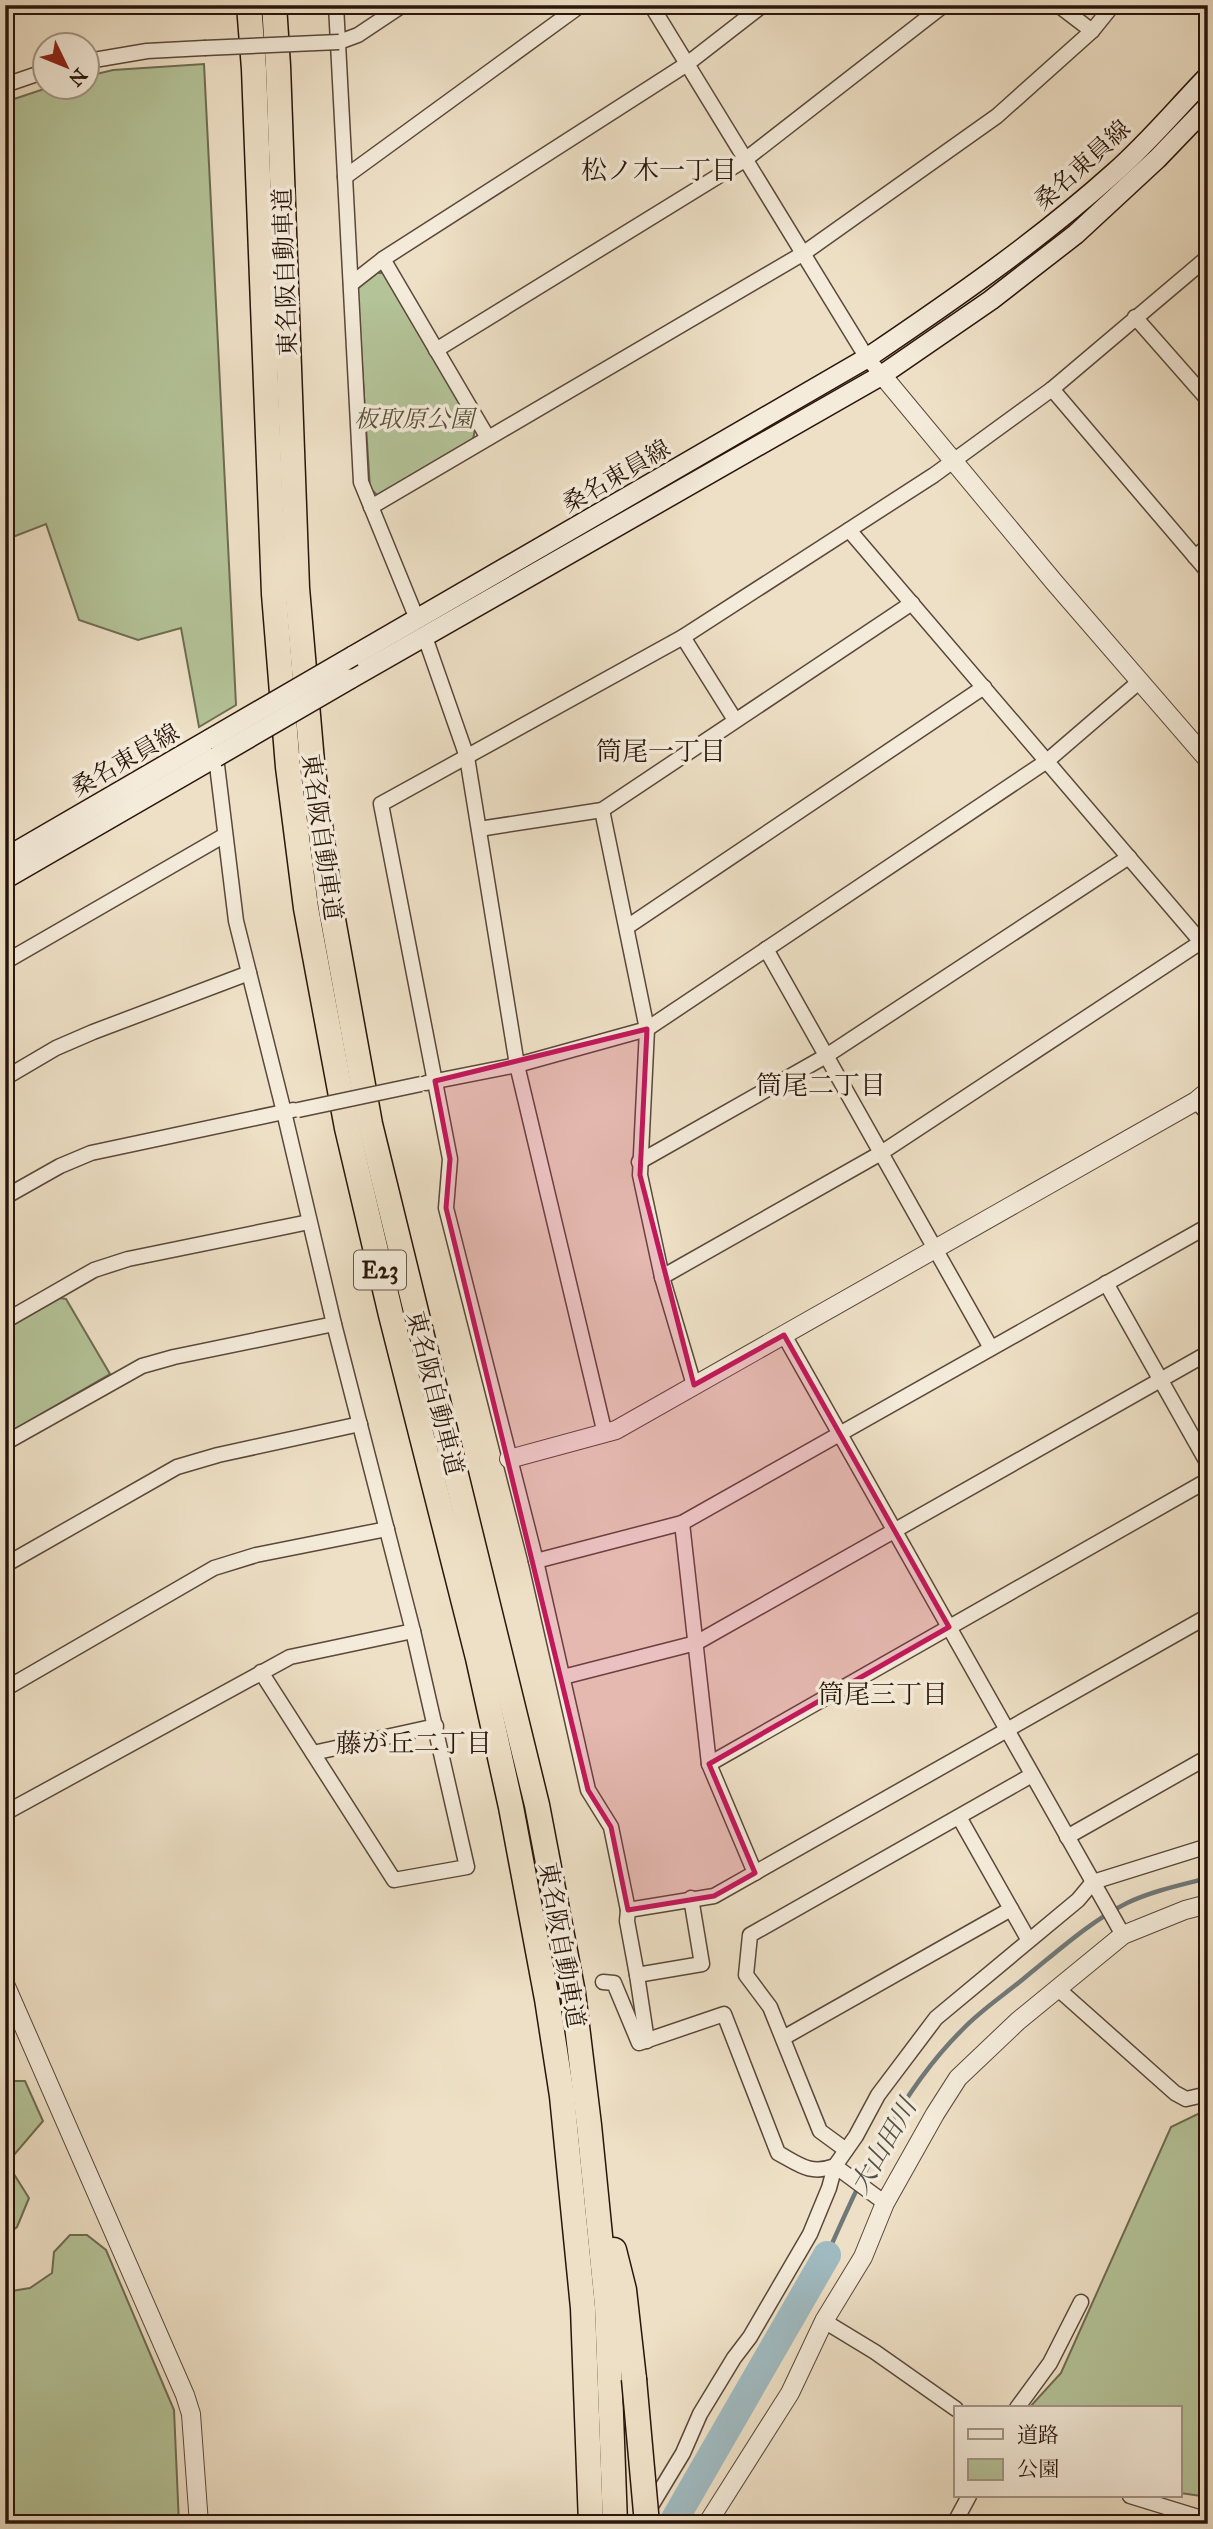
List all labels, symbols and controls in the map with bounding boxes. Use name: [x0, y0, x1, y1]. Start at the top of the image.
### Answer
north arrow: [32, 32, 102, 102]
text: N: [64, 64, 92, 91]
street label: 桑名東員線: [1027, 114, 1137, 216]
district label: 松ノ木一丁目: [581, 154, 737, 186]
street label: 東名阪自動車道: [267, 188, 303, 356]
park label: 板取原公園: [354, 404, 478, 434]
street label: 桑名東員線: [557, 433, 675, 519]
street label: 桑名東員線: [66, 717, 184, 803]
district label: 筒尾一丁目: [596, 735, 726, 767]
street label: 東名阪自動車道: [295, 752, 349, 922]
district label: 筒尾二丁目: [756, 1069, 886, 1101]
road number: E23: [354, 1250, 406, 1289]
street label: 東名阪自動車道: [400, 1308, 470, 1478]
district label: 筒尾三丁目: [818, 1678, 948, 1710]
district label: 藤が丘二丁目: [336, 1727, 492, 1759]
street label: 東名阪自動車道: [533, 1860, 591, 2030]
water label: 大山田川: [843, 2090, 924, 2199]
legend: [954, 2406, 1182, 2498]
text: 道路: [1017, 2422, 1059, 2448]
text: 公園: [1017, 2456, 1059, 2482]

